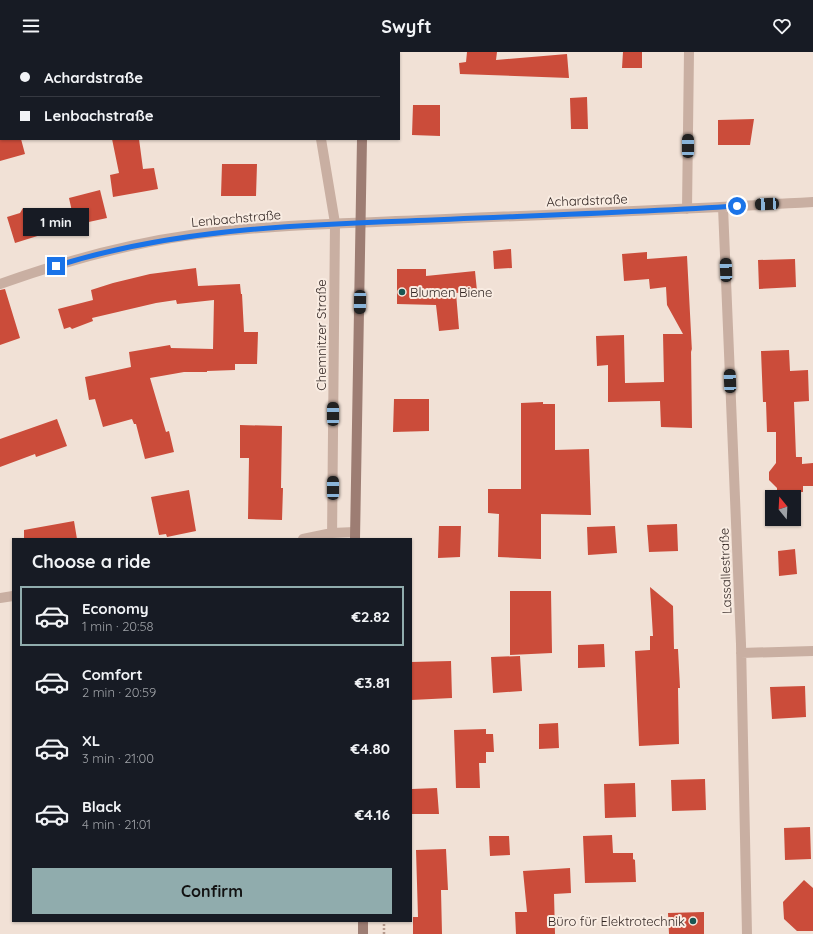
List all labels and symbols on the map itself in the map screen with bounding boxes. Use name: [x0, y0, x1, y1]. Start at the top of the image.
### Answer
car: [682, 134, 694, 158]
street label: Achardstraße: [546, 191, 628, 209]
route start: [728, 197, 746, 215]
car: [755, 197, 779, 211]
street label: Lenbachstraße: [190, 206, 282, 230]
callout: 1 min: [23, 208, 89, 236]
route end: [47, 257, 65, 275]
car: [720, 258, 732, 282]
street label: Chemnitzer Straße: [313, 279, 329, 391]
place label: Blumen Biene: [410, 284, 492, 300]
marker: Blumen Biene: [397, 287, 407, 297]
car: [354, 290, 366, 314]
car: [724, 369, 736, 393]
car: [327, 402, 339, 426]
car: [327, 476, 339, 500]
north arrow: [765, 490, 801, 526]
street label: Lassallestraße: [715, 527, 735, 615]
place label: Büro für Elektrotechnik: [548, 913, 685, 929]
marker: Büro für Elektrotechnik: [688, 916, 698, 926]

